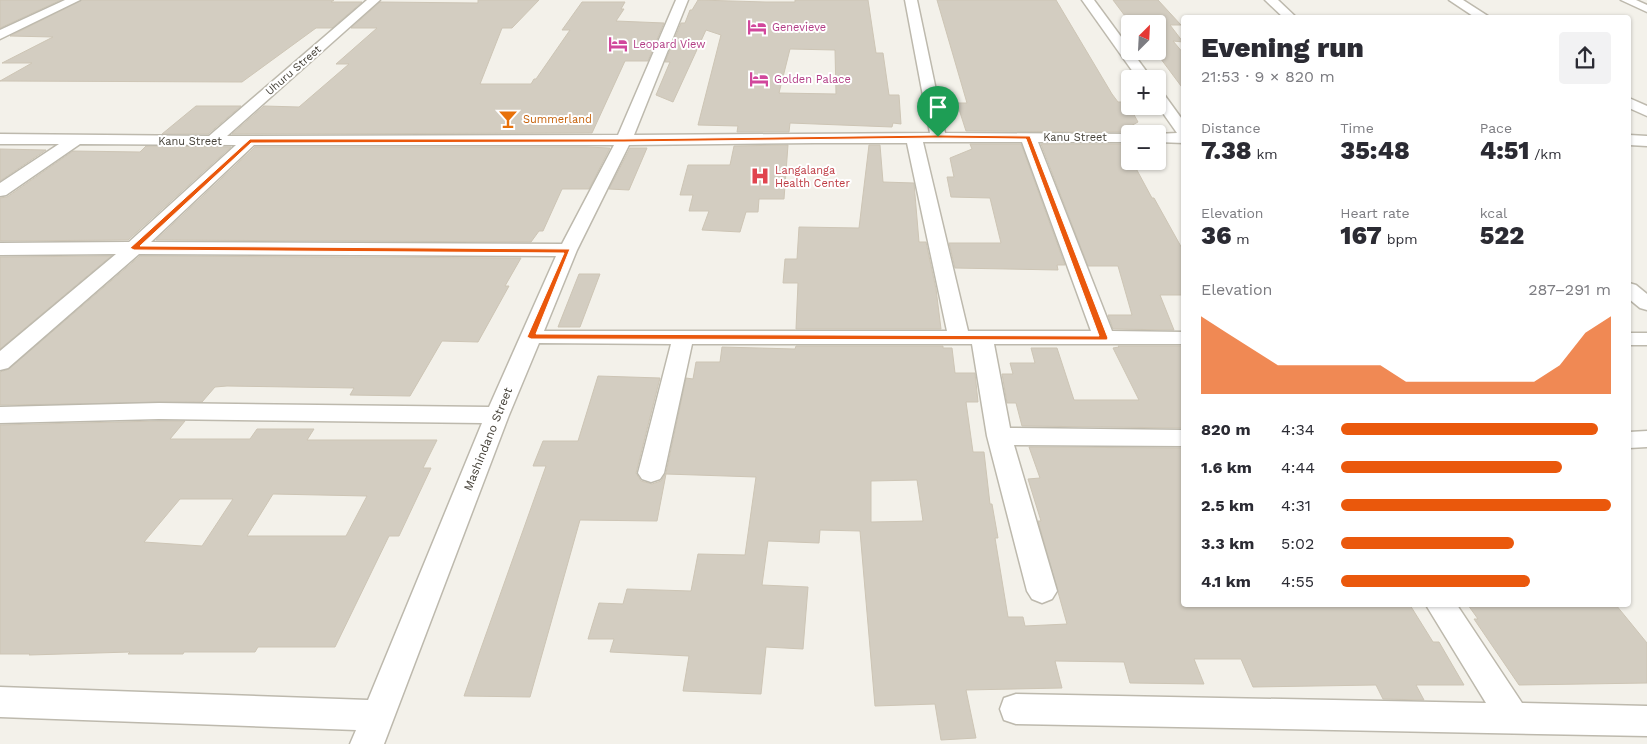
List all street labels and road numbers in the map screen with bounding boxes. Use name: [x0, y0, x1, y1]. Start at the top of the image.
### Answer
street label: Uhuru Street: [263, 42, 324, 98]
street label: Kanu Street: [1043, 131, 1107, 144]
street label: Kanu Street: [158, 135, 222, 148]
street label: Mashindano Street: [461, 385, 515, 493]

